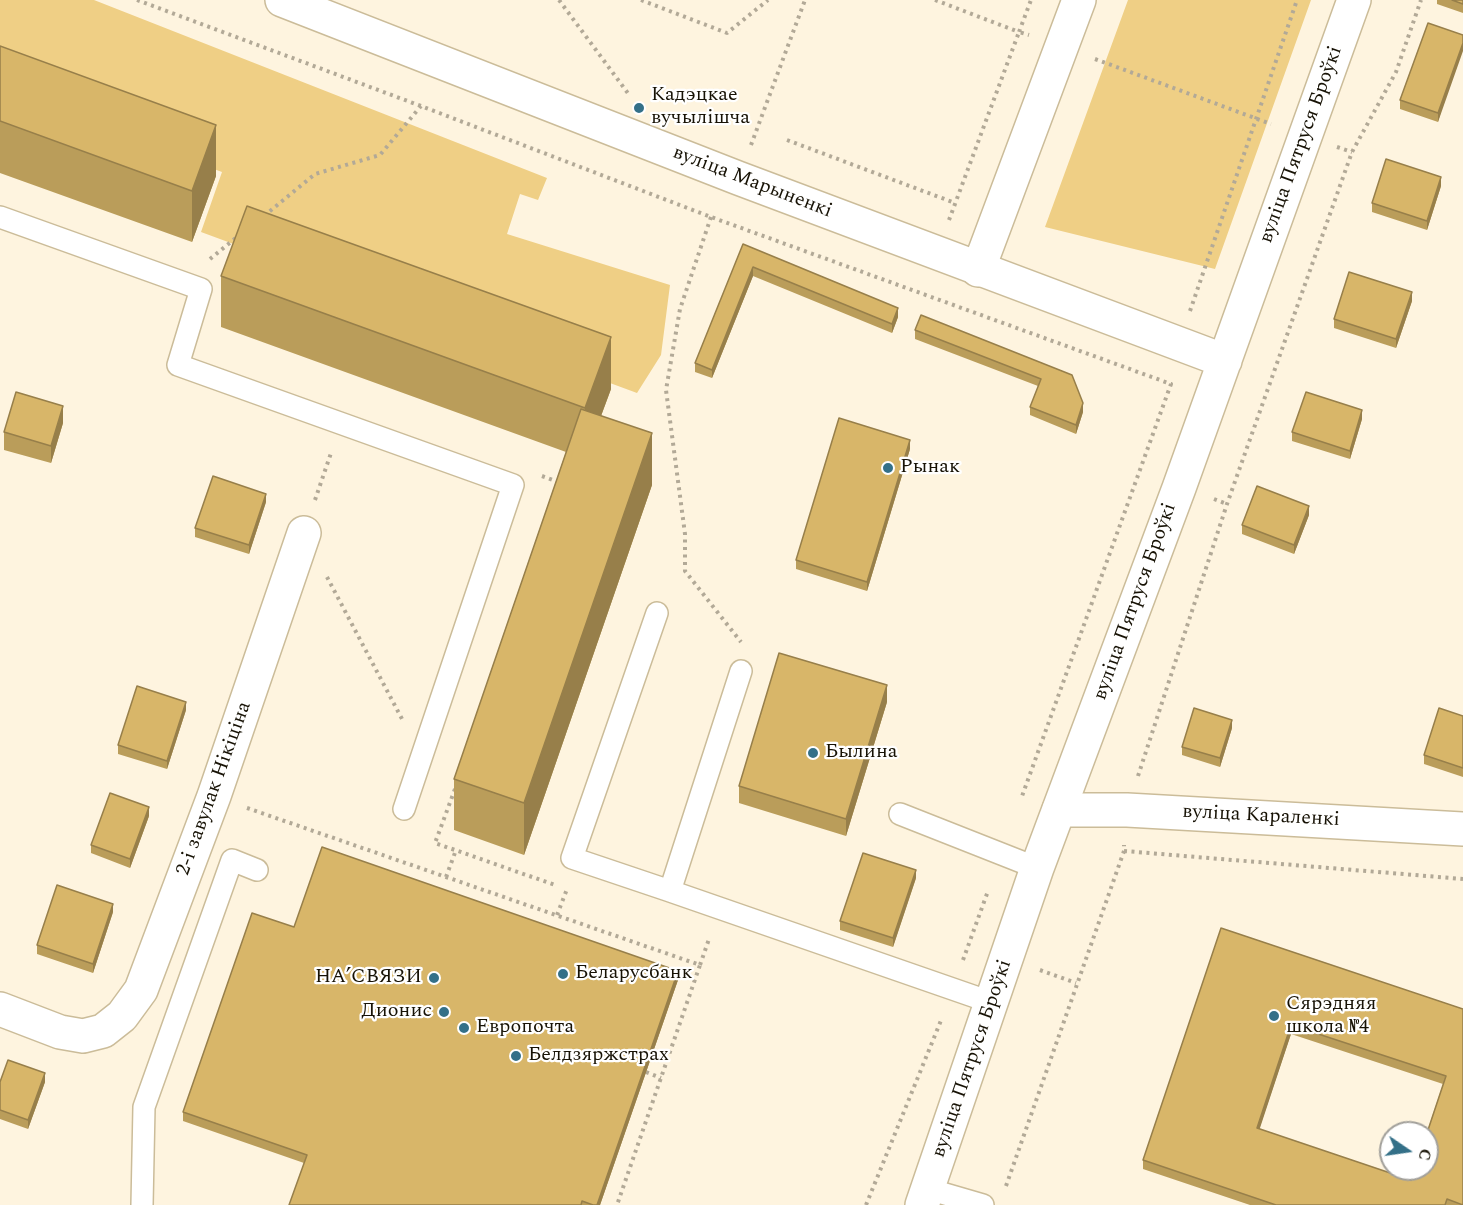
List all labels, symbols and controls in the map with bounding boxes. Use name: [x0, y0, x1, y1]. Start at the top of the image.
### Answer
street label: вуліца Пятруся Броўкі: [1255, 43, 1349, 247]
place label: Кадэцкае вучылішча: [651, 84, 750, 131]
marker: Кадэцкае вучылішча: [632, 101, 646, 115]
street label: вуліца Марыненкі: [669, 142, 835, 224]
place label: Рынак: [900, 456, 960, 480]
marker: Рынак: [881, 461, 895, 475]
street label: вуліца Пятруся Броўкі: [1089, 500, 1183, 704]
street label: 2-і завулак Нікіціна: [172, 699, 258, 879]
place label: Былина: [825, 741, 897, 765]
marker: Былина: [806, 746, 820, 760]
street label: вуліца Караленкі: [1182, 801, 1340, 833]
street label: вуліца Пятруся Броўкі: [928, 957, 1018, 1161]
place label: Беларусбанк: [575, 962, 693, 986]
place label: НАʼСВЯЗИ: [315, 966, 422, 990]
marker: Беларусбанк: [556, 967, 570, 981]
marker: НАʼСВЯЗИ: [427, 971, 441, 985]
place label: Сярэдняя школа №4: [1286, 993, 1376, 1040]
place label: Дионис: [361, 1000, 432, 1024]
marker: Дионис: [437, 1005, 451, 1019]
marker: Сярэдняя школа №4: [1267, 1009, 1281, 1023]
place label: Европочта: [476, 1016, 574, 1040]
marker: Европочта: [457, 1021, 471, 1035]
place label: Белдзяржстрах: [528, 1044, 669, 1068]
marker: Белдзяржстрах: [509, 1049, 523, 1063]
north arrow: [1379, 1121, 1439, 1181]
text: С: [1412, 1146, 1438, 1163]

